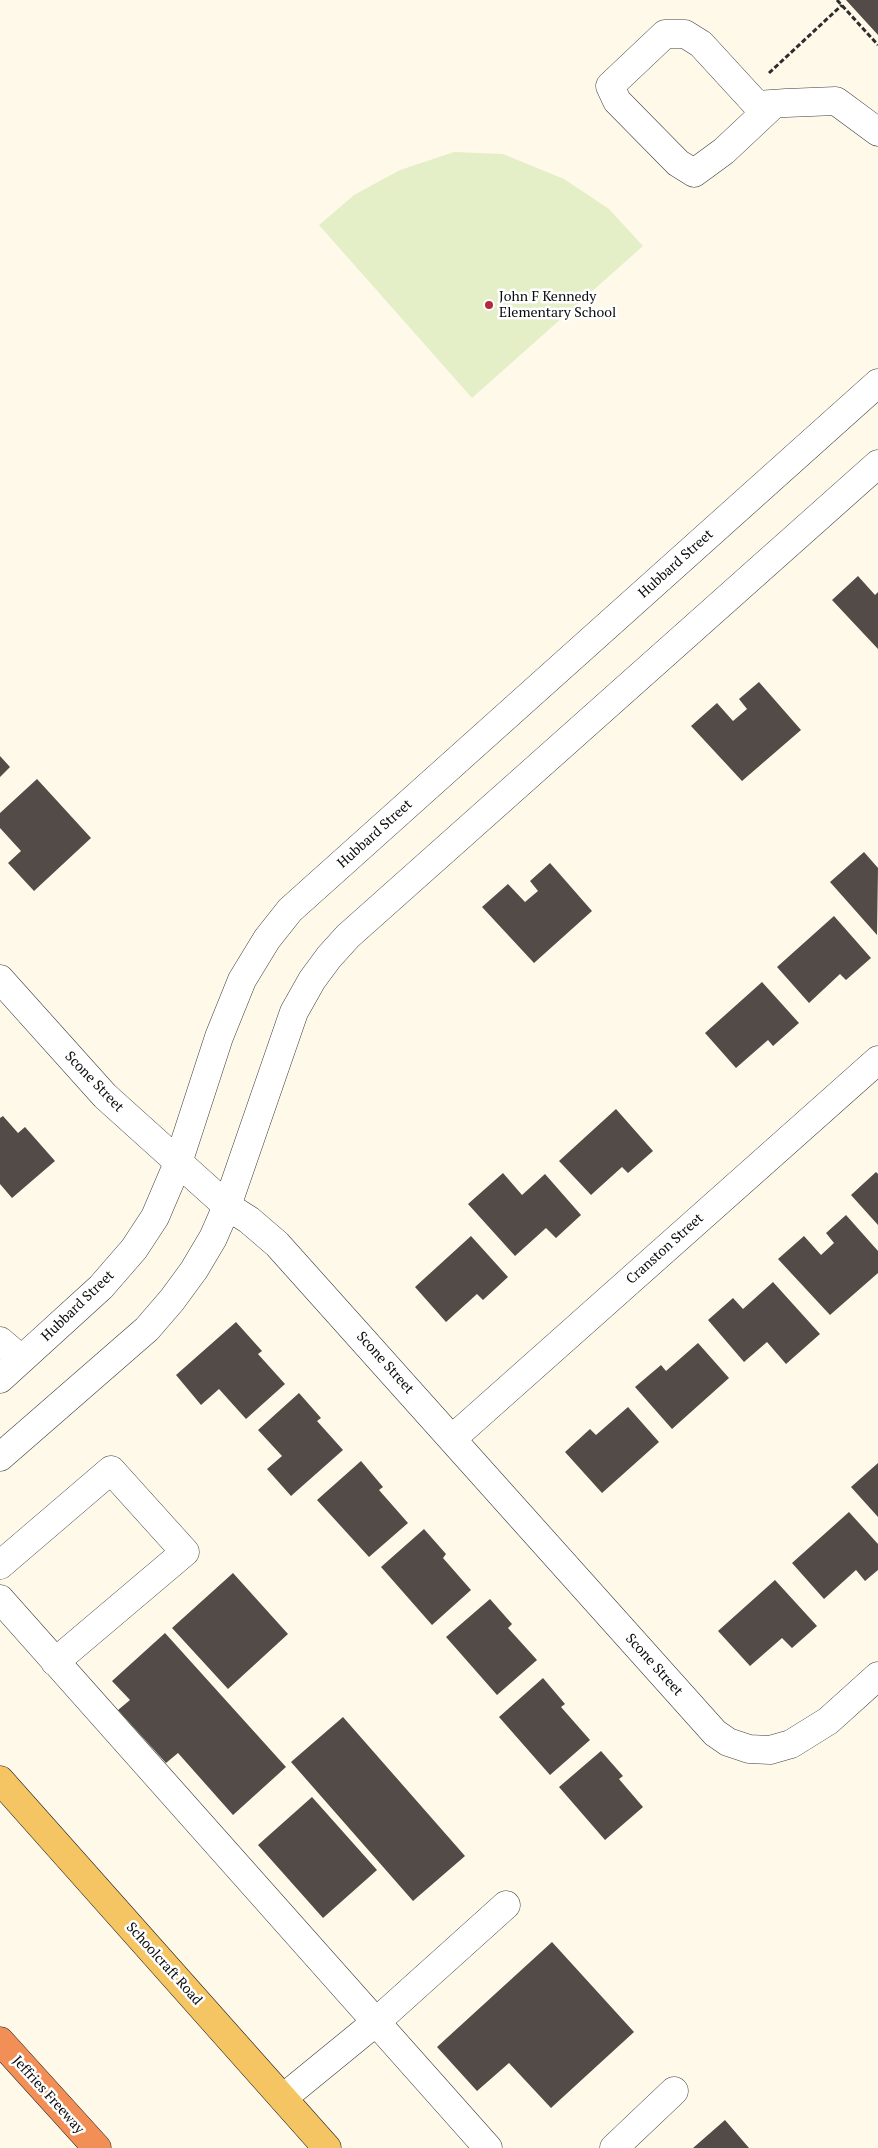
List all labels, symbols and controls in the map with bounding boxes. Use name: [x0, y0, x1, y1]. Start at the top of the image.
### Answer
place label: John F Kennedy Elementary School: [499, 289, 616, 322]
marker: John F Kennedy Elementary School: [483, 299, 495, 311]
street label: Hubbard Street: [635, 526, 717, 602]
street label: Hubbard Street: [334, 796, 416, 872]
street label: Scone Street: [61, 1048, 127, 1116]
street label: Cranston Street: [623, 1210, 707, 1288]
street label: Hubbard Street: [38, 1267, 118, 1345]
street label: Scone Street: [353, 1329, 417, 1397]
street label: Scone Street: [622, 1631, 686, 1699]
street label: Schoolcraft Road: [123, 1919, 205, 2009]
street label: Jeffries Freeway: [9, 2053, 87, 2137]

